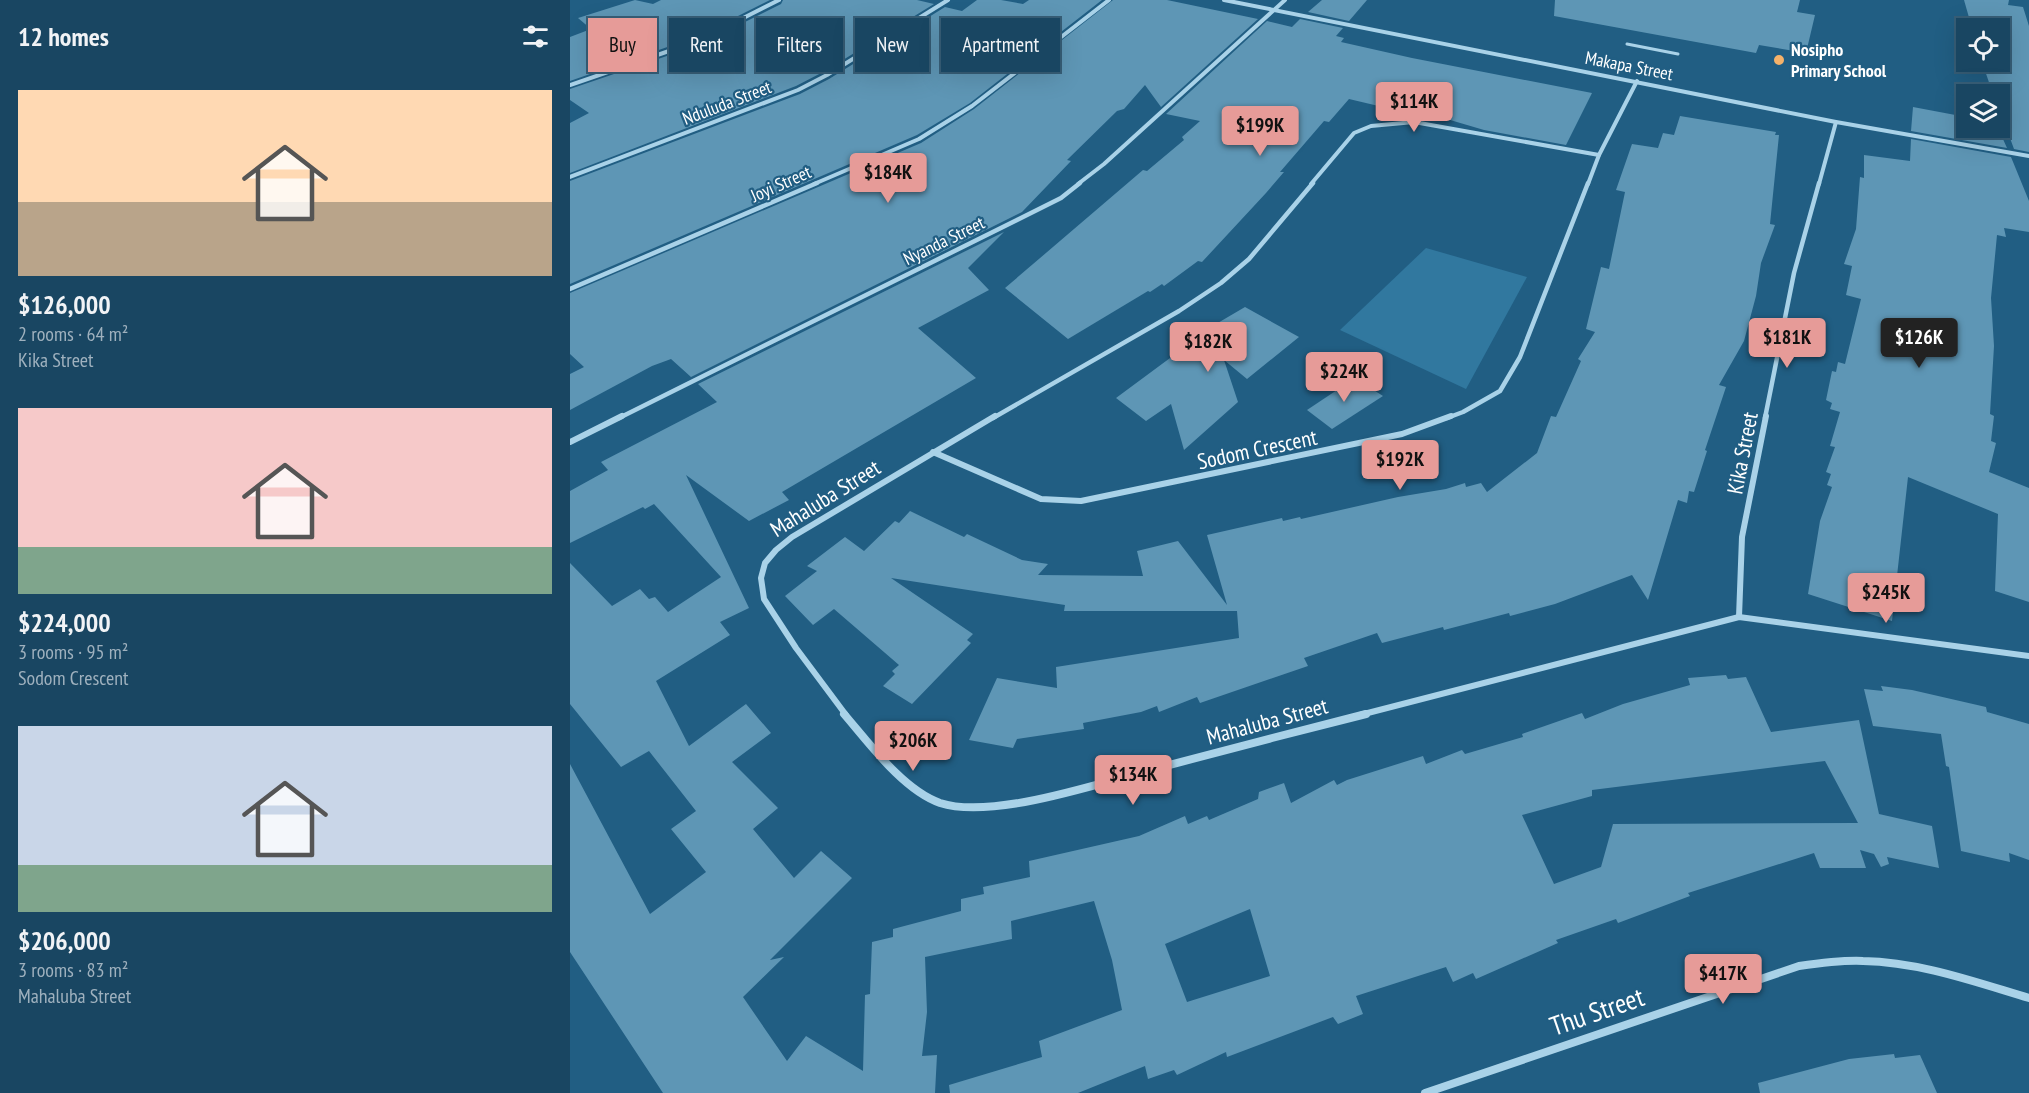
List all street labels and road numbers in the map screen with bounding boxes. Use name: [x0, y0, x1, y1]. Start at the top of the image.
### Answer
street label: Makapa Street: [1583, 46, 1675, 85]
street label: Nduluda Street: [679, 75, 775, 130]
street label: Joyi Street: [746, 160, 815, 207]
street label: Nyanda Street: [899, 211, 988, 270]
street label: Kika Street: [1720, 410, 1764, 496]
street label: Sodom Crescent: [1195, 423, 1319, 475]
street label: Mahaluba Street: [765, 453, 885, 543]
street label: Mahaluba Street: [1203, 691, 1331, 751]
street label: Thu Street: [1545, 979, 1649, 1043]

